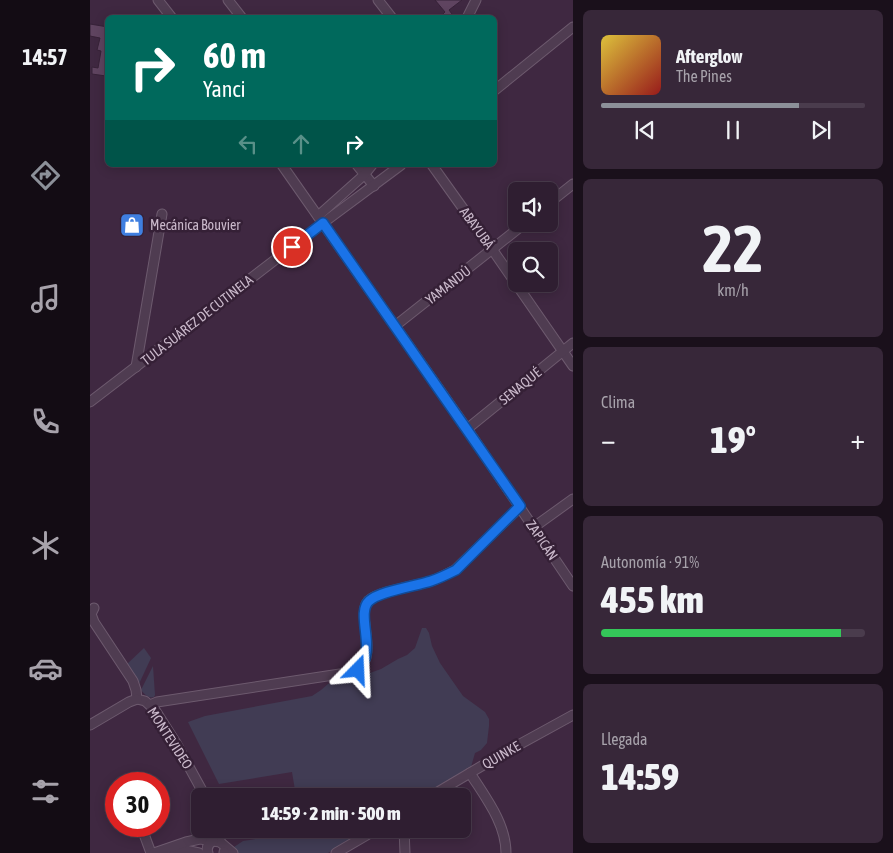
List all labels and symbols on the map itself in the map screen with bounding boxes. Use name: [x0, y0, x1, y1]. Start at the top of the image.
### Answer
street label: ABAYUBÁ: [457, 204, 498, 252]
shop icon: Mecánica Bouvier: [119, 212, 145, 238]
place label: Mecánica Bouvier: [150, 217, 241, 233]
pin: [271, 226, 313, 268]
street label: YAMANDÚ: [422, 262, 474, 308]
street label: TULA SUÁREZ DE CUTINELA: [138, 271, 256, 369]
street label: SENAQUÉ: [496, 364, 544, 408]
street label: ZAPICÁN: [523, 517, 561, 563]
position arrow: [331, 643, 383, 695]
street label: MONTEVIDEO: [144, 704, 196, 772]
street label: QUINKE: [479, 738, 523, 772]
speed limit sign: 30: [105, 772, 170, 837]

